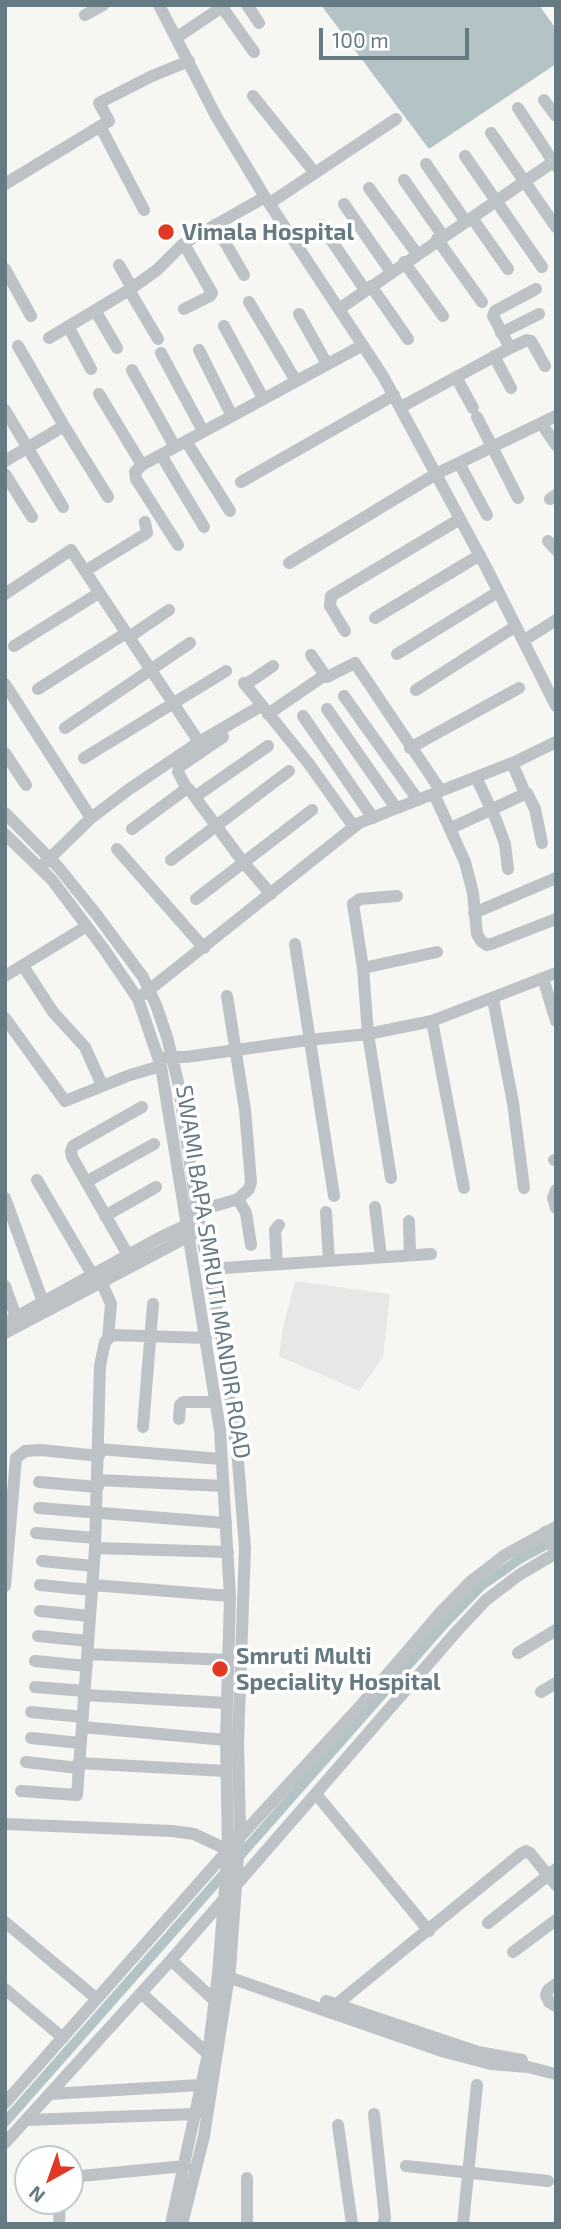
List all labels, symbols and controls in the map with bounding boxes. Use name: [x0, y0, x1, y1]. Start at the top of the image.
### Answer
scale bar: [323, 14, 474, 58]
text: 100 m: [332, 27, 389, 52]
place label: Vimala Hospital: [182, 218, 354, 246]
marker: Vimala Hospital: [156, 222, 176, 242]
street label: SWAMI BAPA SMRUTI MANDIR ROAD: [170, 1083, 256, 1461]
place label: Smruti Multi Speciality Hospital: [236, 1642, 441, 1696]
marker: Smruti Multi Speciality Hospital: [210, 1659, 230, 1679]
north arrow: [14, 2145, 84, 2215]
text: N: [24, 2182, 49, 2208]

